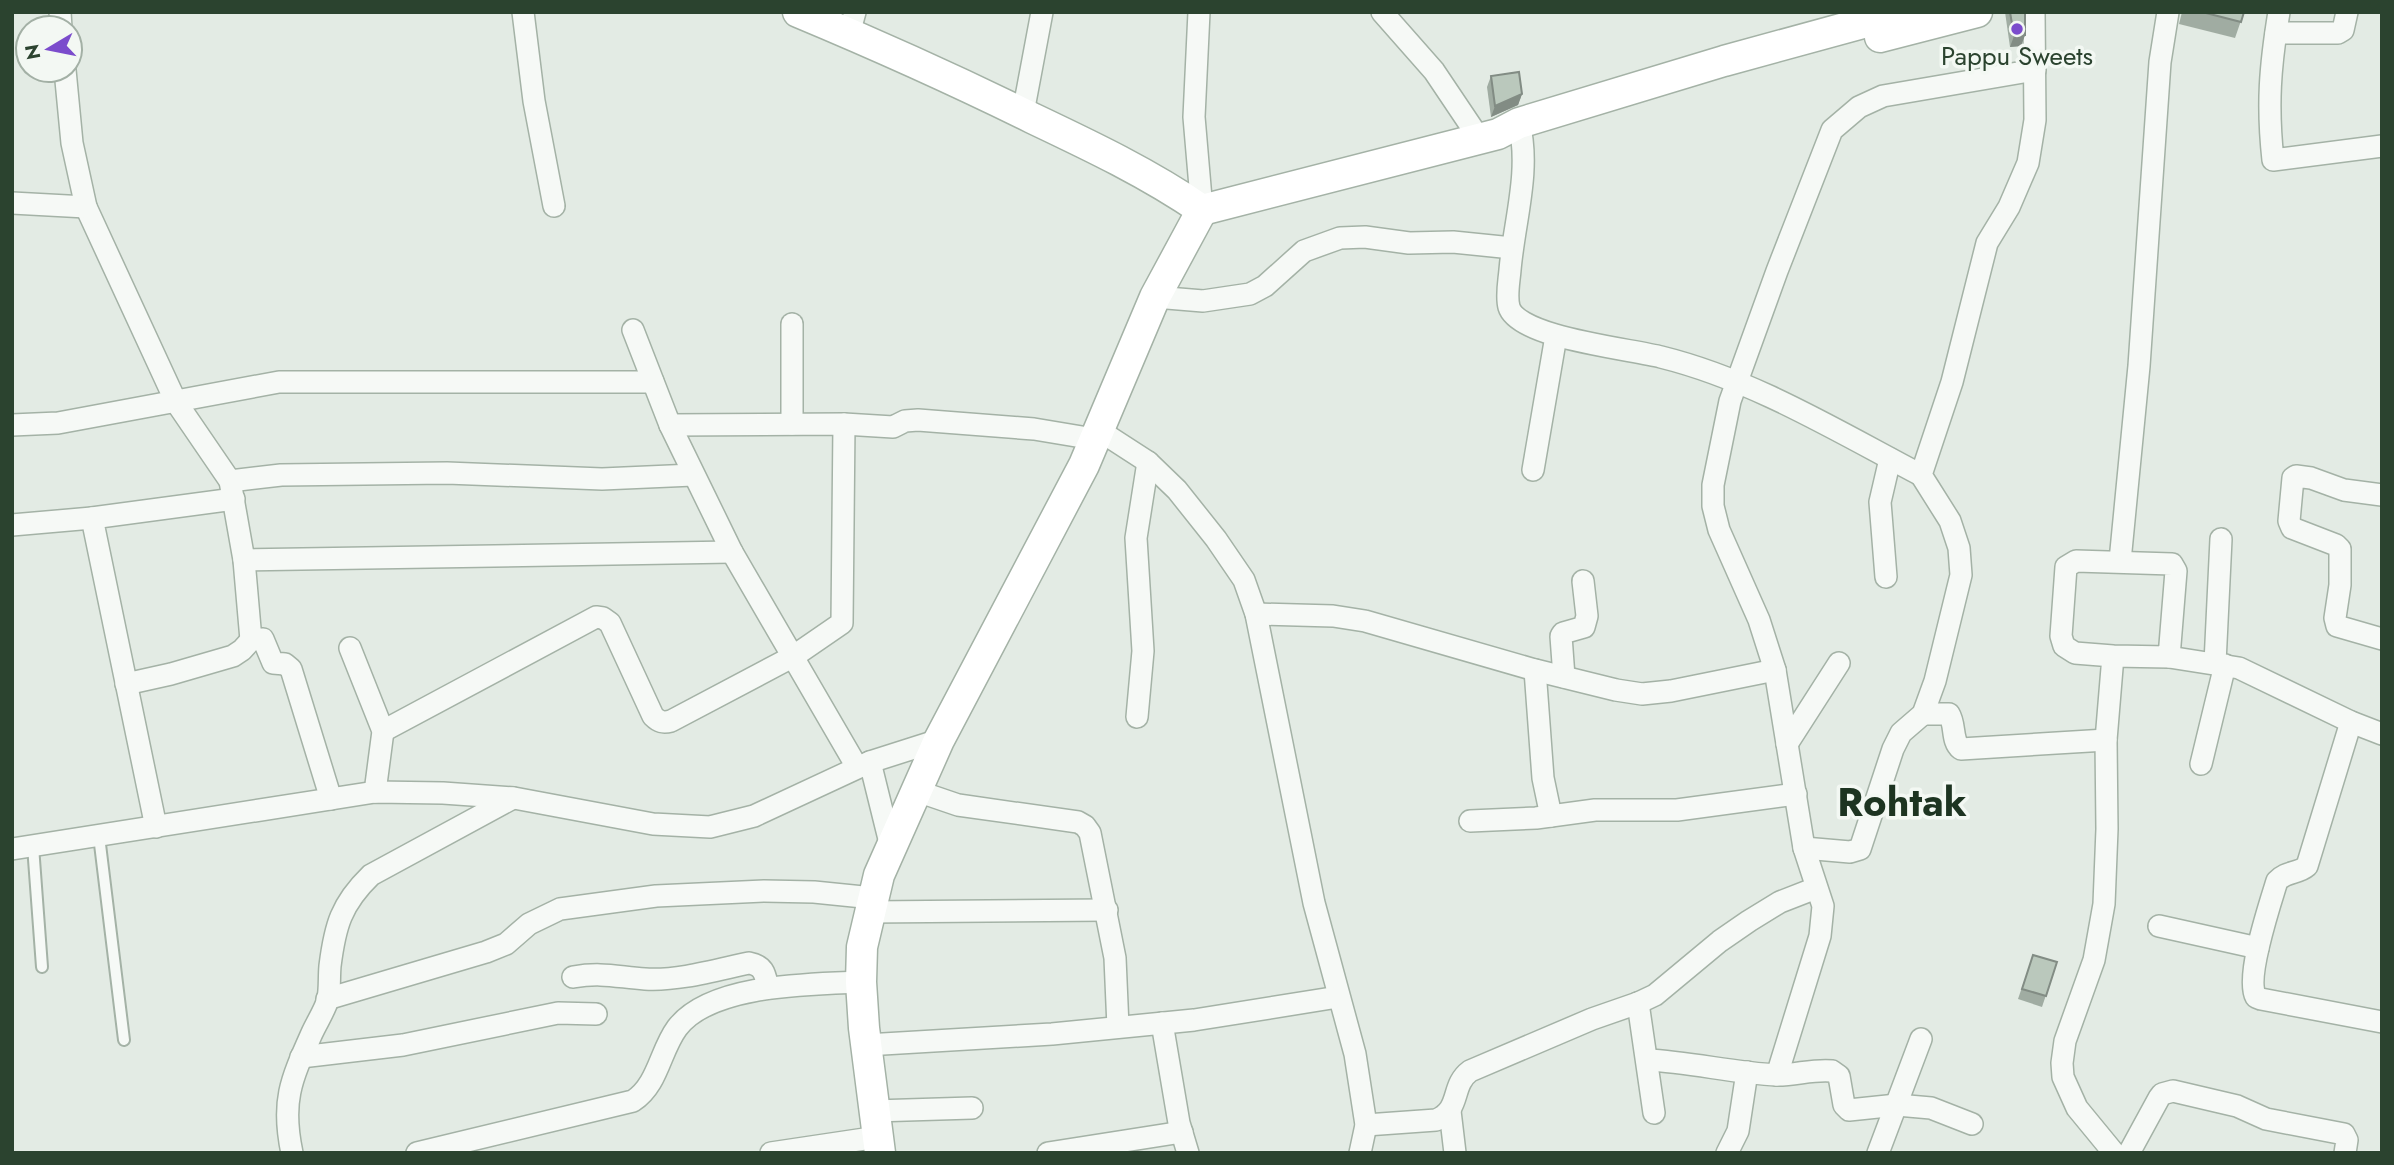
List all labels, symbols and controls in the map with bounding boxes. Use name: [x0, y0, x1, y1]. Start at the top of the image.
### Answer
north arrow: [14, 14, 84, 84]
marker: Pappu Sweets: [2009, 21, 2025, 37]
place label: Pappu Sweets: [1941, 37, 2093, 75]
text: N: [18, 42, 47, 62]
district label: Rohtak: [1837, 773, 1967, 831]

